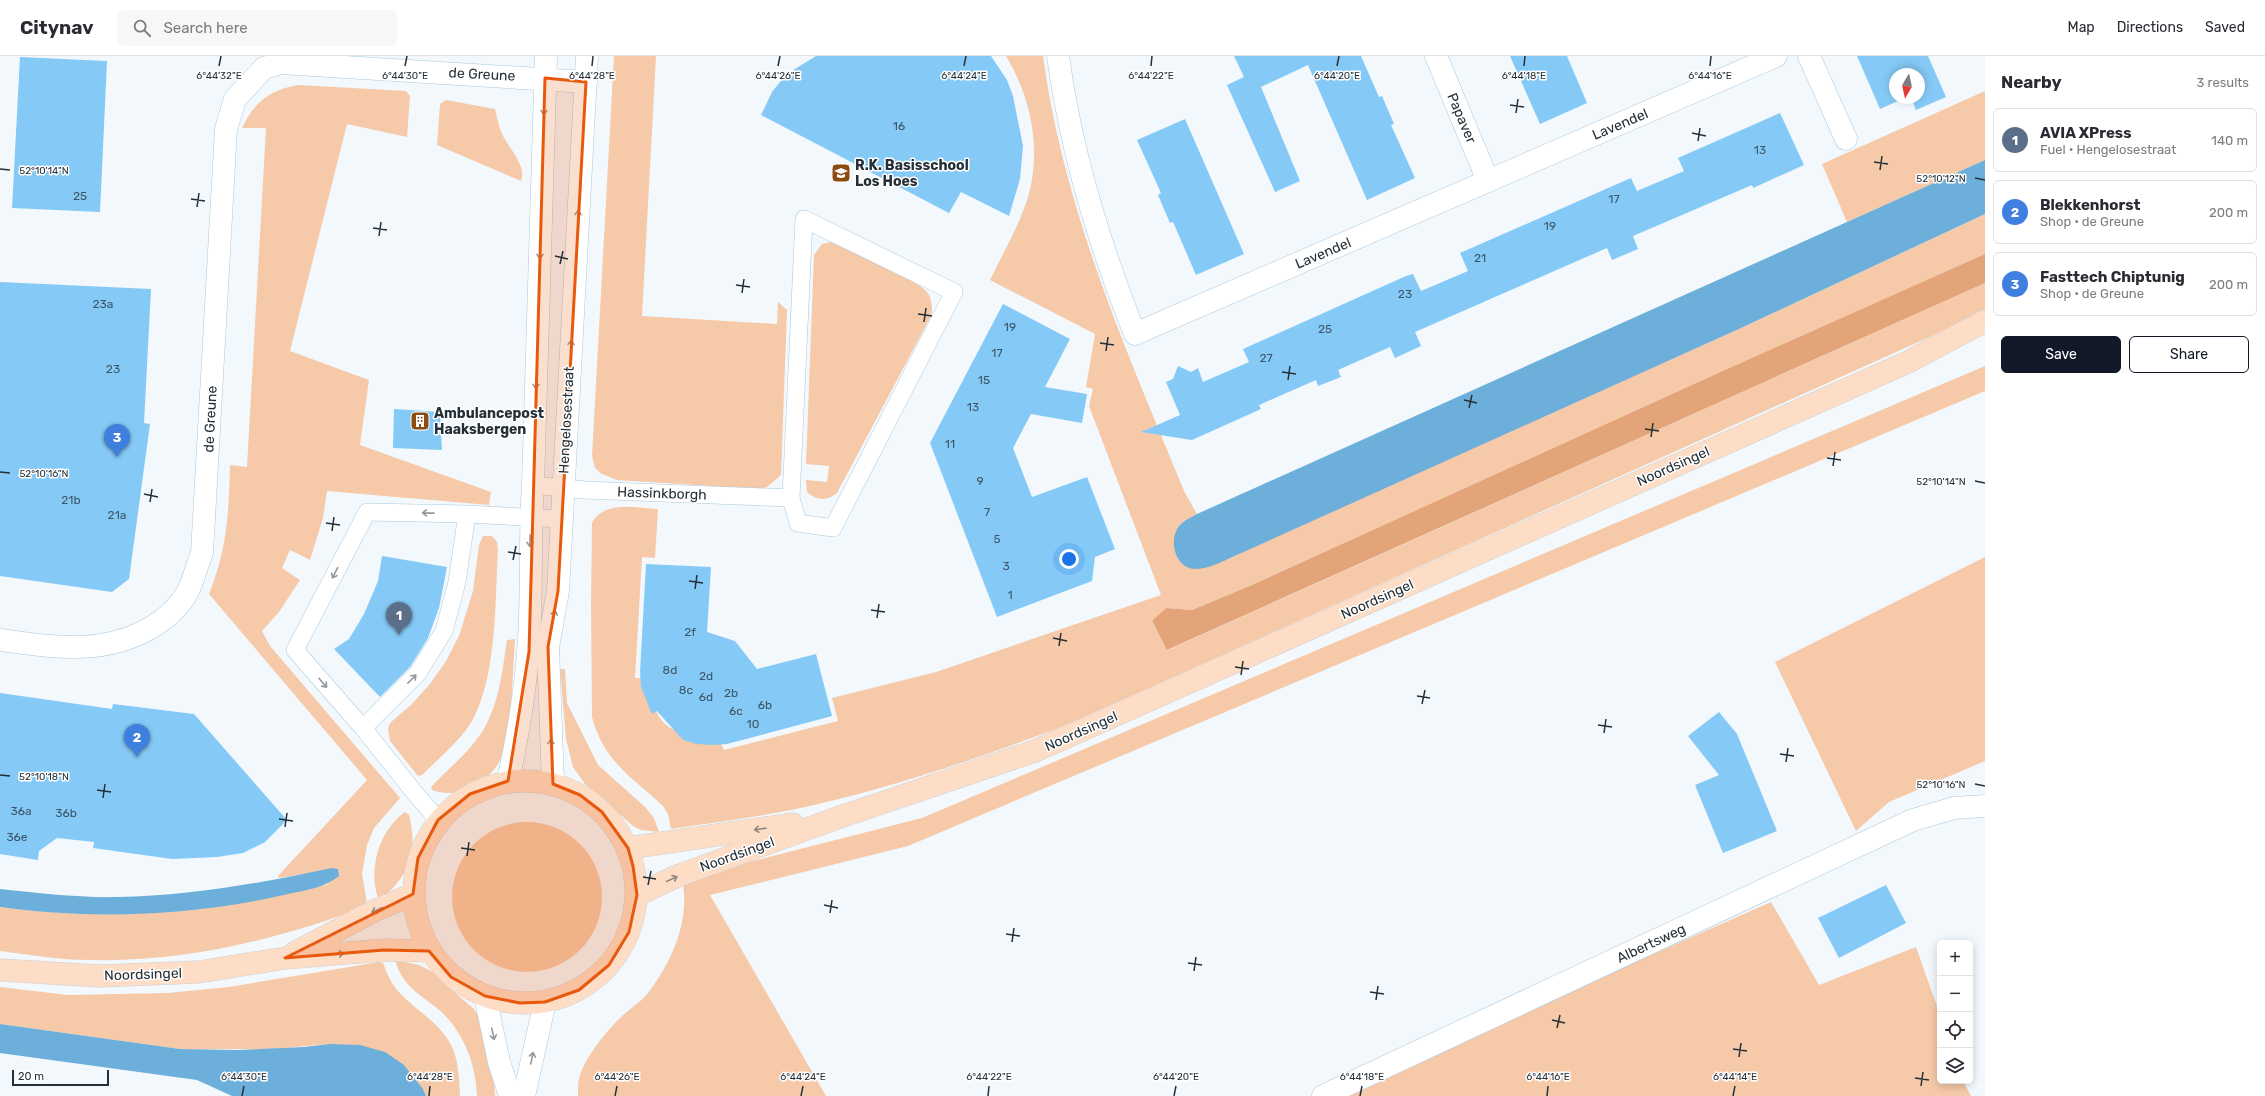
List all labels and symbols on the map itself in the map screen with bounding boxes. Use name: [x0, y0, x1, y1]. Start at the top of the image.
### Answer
street label: de Greune: [448, 64, 516, 85]
north arrow: [1889, 68, 1925, 104]
text: 6°44'32"E: [196, 70, 242, 82]
text: 6°44'30"E: [382, 70, 428, 82]
text: 6°44'28"E: [569, 70, 615, 82]
text: 6°44'26"E: [755, 70, 801, 82]
text: 6°44'24"E: [941, 70, 987, 82]
text: 6°44'22"E: [1128, 70, 1174, 82]
text: 6°44'20"E: [1314, 70, 1360, 82]
text: 6°44'18"E: [1502, 70, 1546, 82]
text: 6°44'16"E: [1688, 70, 1732, 82]
street label: Papaver: [1443, 90, 1480, 147]
one-way arrow: [540, 102, 548, 115]
street label: Lavendel: [1590, 105, 1651, 144]
house number: 16: [893, 119, 905, 133]
house number: 13: [1754, 143, 1766, 157]
place label: R.K. Basisschool Los Hoes: [855, 157, 969, 190]
school or university icon: R.K. Basisschool Los Hoes: [830, 162, 852, 184]
text: 52°10'14"N: [19, 165, 69, 177]
text: 52°10'12"N: [1916, 173, 1966, 185]
house number: 25: [73, 189, 87, 203]
house number: 17: [1608, 192, 1620, 206]
one-way arrow: [575, 210, 582, 223]
house number: 19: [1544, 219, 1556, 233]
street label: Lavendel: [1293, 234, 1354, 273]
one-way arrow: [536, 246, 544, 259]
house number: 21: [1474, 251, 1486, 265]
house number: 23: [1398, 287, 1412, 301]
house number: 23a: [93, 297, 113, 311]
house number: 19: [1004, 320, 1016, 334]
house number: 25: [1318, 322, 1332, 336]
one-way arrow: [567, 340, 574, 353]
house number: 17: [991, 346, 1003, 360]
house number: 27: [1259, 351, 1273, 365]
house number: 23: [106, 362, 120, 376]
street label: Hengelosestraat: [555, 365, 578, 474]
house number: 15: [978, 373, 990, 387]
one-way arrow: [533, 376, 540, 389]
street label: de Greune: [200, 385, 221, 453]
house number: 13: [967, 400, 979, 414]
place label: Ambulancepost Haaksbergen: [434, 405, 545, 438]
building icon: Ambulancepost Haaksbergen: [409, 410, 431, 432]
pin: 3: [104, 424, 130, 457]
house number: 11: [945, 437, 955, 451]
street label: Noordsingel: [1634, 443, 1712, 490]
text: 52°10'16"N: [19, 468, 69, 480]
house number: 9: [976, 474, 984, 488]
text: 52°10'14"N: [1916, 476, 1966, 488]
street label: Hassinkborgh: [617, 483, 707, 504]
house number: 21b: [61, 493, 81, 507]
house number: 7: [984, 505, 990, 519]
house number: 21a: [108, 508, 126, 522]
one-way arrow: [422, 509, 435, 517]
house number: 5: [993, 532, 1001, 546]
one-way arrow: [526, 534, 534, 547]
your location: [1059, 549, 1079, 569]
house number: 3: [1002, 559, 1010, 573]
one-way arrow: [331, 567, 338, 579]
street label: Noordsingel: [1338, 576, 1416, 623]
house number: 1: [1007, 588, 1013, 602]
pin: 1: [386, 602, 412, 635]
one-way arrow: [550, 609, 558, 622]
house number: 2f: [684, 625, 696, 639]
house number: 8d: [663, 663, 677, 677]
house number: 2d: [699, 669, 713, 683]
one-way arrow: [407, 674, 417, 684]
one-way arrow: [319, 677, 328, 688]
house number: 8c: [679, 683, 693, 697]
house number: 2b: [724, 686, 738, 700]
house number: 6d: [699, 690, 713, 704]
house number: 6b: [758, 698, 772, 712]
house number: 6c: [729, 704, 743, 718]
street label: Noordsingel: [1042, 708, 1120, 755]
house number: 10: [747, 717, 759, 731]
pin: 2: [124, 724, 150, 757]
one-way arrow: [547, 739, 555, 752]
text: 52°10'18"N: [19, 771, 69, 783]
text: 52°10'16"N: [1916, 779, 1966, 791]
house number: 36a: [10, 804, 32, 818]
house number: 36b: [55, 806, 77, 820]
one-way arrow: [754, 825, 767, 833]
house number: 36e: [6, 830, 28, 844]
street label: Noordsingel: [698, 833, 777, 876]
one-way arrow: [665, 875, 677, 882]
one-way arrow: [371, 907, 383, 914]
street label: Albertsweg: [1614, 920, 1688, 967]
one-way arrow: [331, 950, 344, 957]
street label: Noordsingel: [104, 965, 182, 984]
one-way arrow: [490, 1028, 498, 1041]
one-way arrow: [529, 1052, 537, 1065]
scale bar: [12, 1068, 109, 1087]
text: 6°44'30"E: [221, 1071, 267, 1083]
text: 6°44'28"E: [407, 1071, 453, 1083]
text: 6°44'26"E: [594, 1071, 640, 1083]
text: 6°44'24"E: [780, 1071, 826, 1083]
text: 6°44'22"E: [966, 1071, 1012, 1083]
text: 6°44'20"E: [1153, 1071, 1199, 1083]
text: 6°44'18"E: [1340, 1071, 1384, 1083]
text: 6°44'16"E: [1526, 1071, 1570, 1083]
text: 6°44'14"E: [1713, 1071, 1757, 1083]

